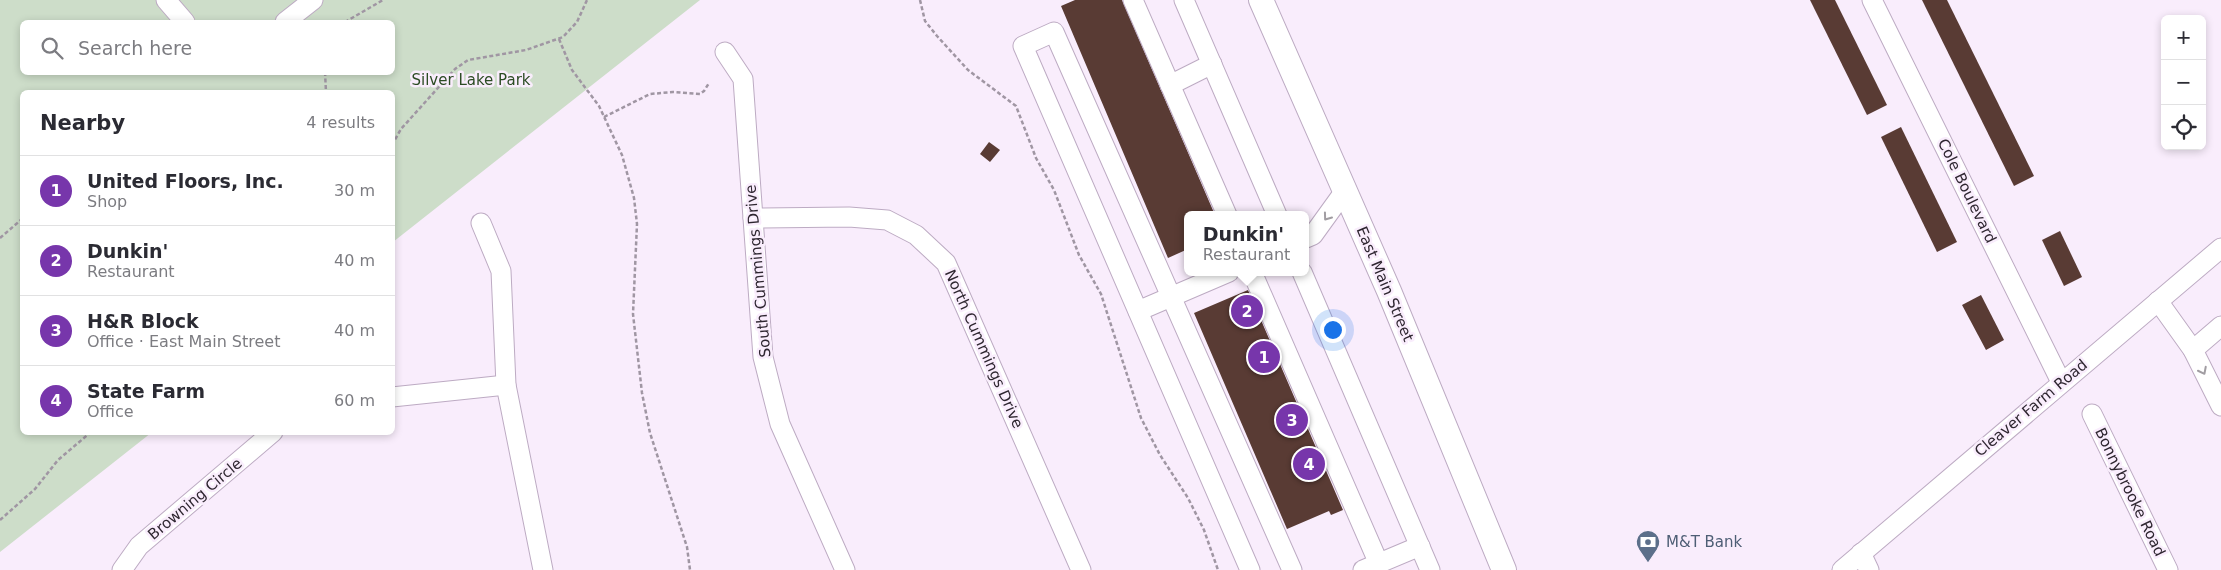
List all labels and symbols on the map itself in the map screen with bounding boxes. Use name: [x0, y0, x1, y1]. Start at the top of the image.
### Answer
park label: Silver Lake Park: [411, 71, 531, 89]
street label: Cole Boulevard: [1934, 136, 2000, 246]
street label: South Cummings Drive: [741, 184, 775, 358]
one-way arrow: [1324, 211, 1333, 221]
street label: East Main Street: [1353, 224, 1417, 344]
street label: North Cummings Drive: [941, 267, 1027, 431]
pin: 2: [1231, 292, 1263, 330]
your location: [1320, 317, 1346, 343]
pin: 1: [1248, 338, 1280, 376]
street label: Cleaver Farm Road: [1971, 356, 2091, 460]
one-way arrow: [2197, 366, 2207, 375]
pin: 3: [1276, 401, 1308, 439]
street label: Bonnybrooke Road: [2091, 425, 2169, 559]
pin: 4: [1293, 445, 1325, 483]
street label: Browning Circle: [144, 454, 246, 544]
bank icon: M&T Bank: [1635, 529, 1661, 563]
place label: M&T Bank: [1666, 533, 1743, 551]

